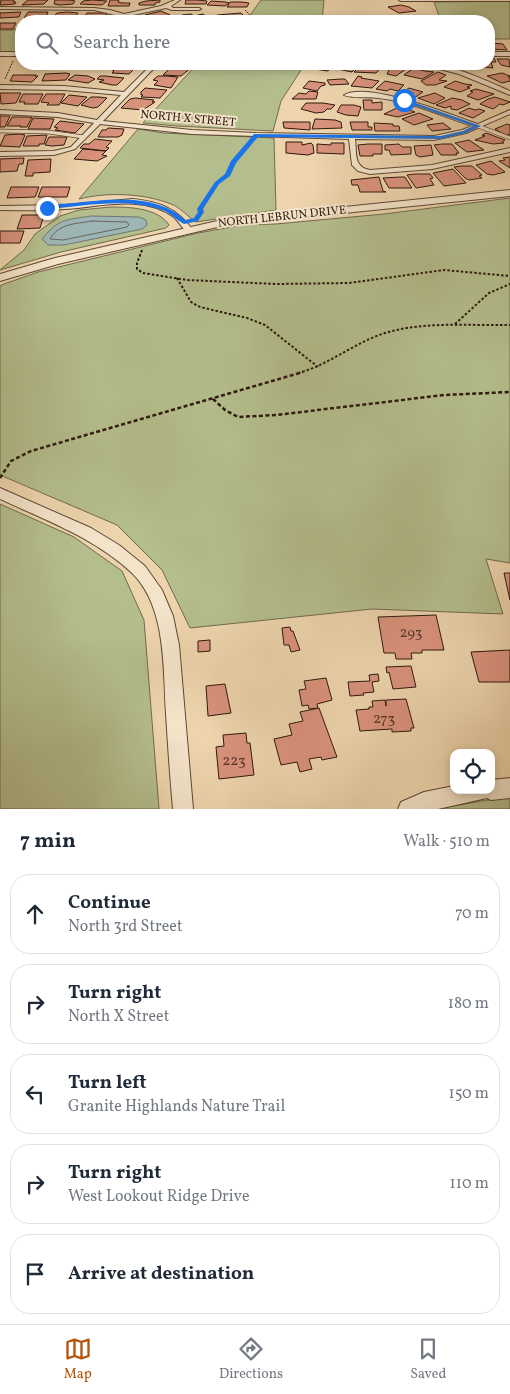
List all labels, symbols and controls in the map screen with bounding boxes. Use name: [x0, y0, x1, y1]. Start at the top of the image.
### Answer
search box: [15, 15, 495, 70]
icon: search: [33, 29, 61, 57]
text: Search here: [73, 30, 170, 56]
route start: [393, 89, 416, 112]
street label: NORTH X STREET: [140, 107, 236, 131]
route end: [36, 197, 59, 220]
street label: NORTH LEBRUN DRIVE: [217, 202, 347, 232]
house number: 293: [399, 623, 423, 644]
house number: 273: [373, 709, 395, 730]
map controls: [450, 749, 495, 794]
button: locate: [450, 749, 495, 794]
house number: 223: [222, 751, 246, 772]
text: 7 min: [20, 827, 76, 856]
text: Walk · 510 m: [403, 831, 490, 853]
text: Continue: [68, 890, 151, 916]
icon: ahead: [21, 900, 49, 928]
text: 70 m: [455, 903, 489, 925]
text: North 3rd Street: [68, 916, 183, 938]
text: Turn right: [68, 980, 161, 1006]
icon: right: [21, 990, 49, 1018]
text: 180 m: [448, 993, 489, 1015]
text: North X Street: [68, 1006, 169, 1028]
text: Turn left: [68, 1070, 147, 1096]
icon: left: [21, 1080, 49, 1108]
text: 150 m: [448, 1083, 489, 1105]
text: Granite Highlands Nature Trail: [68, 1096, 285, 1118]
text: Turn right: [68, 1160, 161, 1186]
icon: right: [21, 1170, 49, 1198]
text: 110 m: [450, 1173, 489, 1195]
text: West Lookout Ridge Drive: [68, 1186, 250, 1208]
icon: arrive: [21, 1260, 49, 1288]
text: Arrive at destination: [68, 1261, 254, 1287]
tab: Map: [64, 1335, 92, 1384]
tab: Directions: [219, 1335, 283, 1384]
tab: Saved: [410, 1335, 446, 1384]

